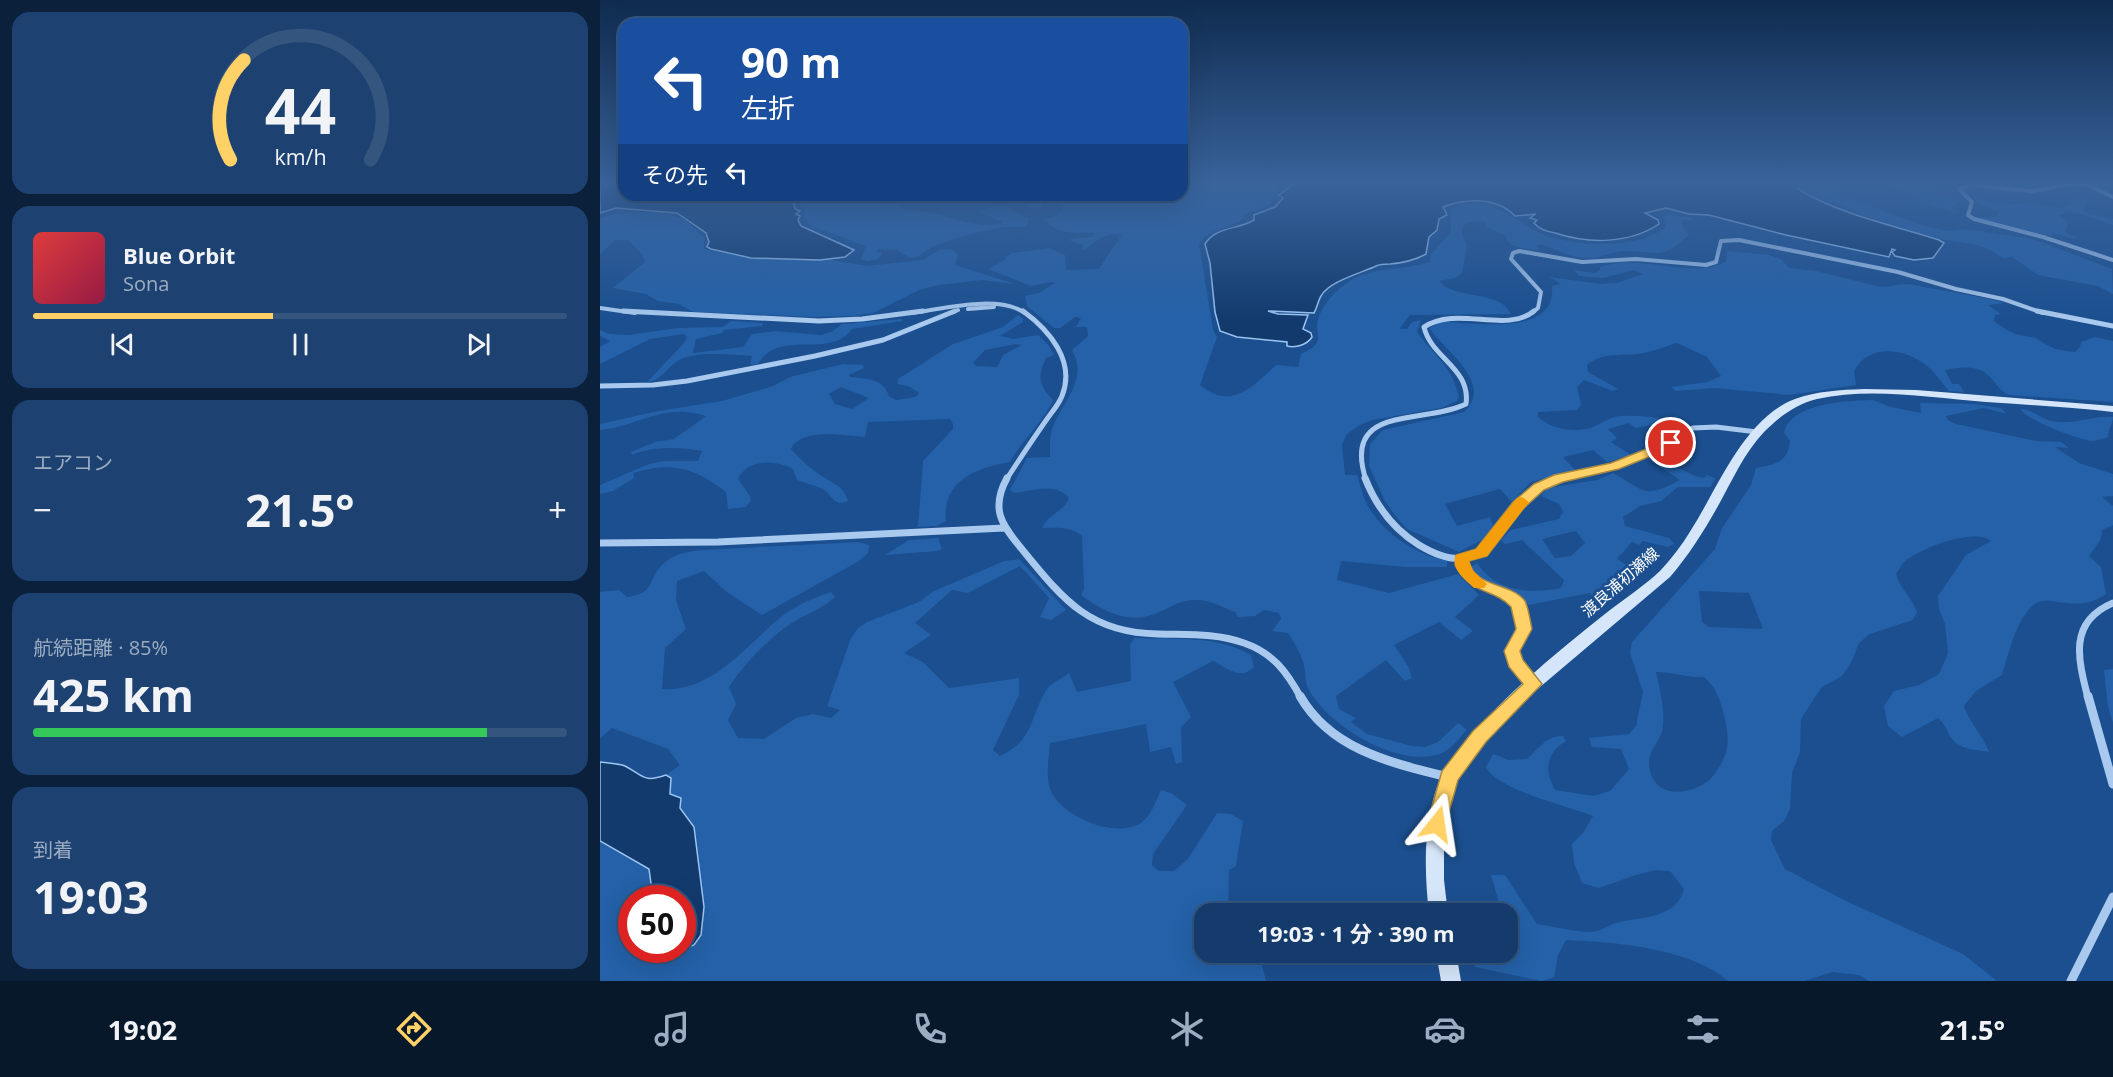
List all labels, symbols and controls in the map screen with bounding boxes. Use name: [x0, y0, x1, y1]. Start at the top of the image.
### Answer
text: 90 m: [741, 33, 841, 90]
icon: left: [642, 42, 720, 120]
text: 44: [264, 67, 336, 152]
text: 左折: [741, 89, 795, 126]
text: km/h: [274, 142, 326, 171]
icon: left: [720, 156, 753, 189]
text: その先: [642, 159, 708, 189]
text: Blue Orbit: [123, 240, 235, 270]
text: Sona: [123, 270, 169, 297]
icon: previous: [106, 328, 139, 361]
icon: pause: [284, 328, 317, 361]
icon: next: [462, 328, 495, 361]
pin: [1645, 417, 1696, 468]
icon: arrive: [1654, 426, 1687, 459]
text: エアコン: [33, 449, 113, 476]
text: 21.5°: [245, 479, 355, 540]
text: −: [33, 487, 52, 532]
text: +: [548, 487, 567, 532]
street label: 渡良浦初瀬線: [1577, 542, 1663, 622]
text: 航続距離 · 85%: [33, 634, 168, 661]
text: 425 km: [33, 664, 194, 725]
position arrow: [1405, 792, 1469, 856]
text: 到着: [33, 836, 73, 863]
text: 19:03: [33, 866, 149, 927]
speed limit sign: 50: [618, 885, 696, 963]
text: 19:03 · 1 分 · 390 m: [1257, 918, 1455, 948]
icon: directions: [393, 1008, 435, 1050]
icon: music: [651, 1008, 693, 1050]
icon: phone: [909, 1008, 951, 1050]
icon: climate: [1166, 1008, 1208, 1050]
icon: car: [1424, 1008, 1466, 1050]
icon: filters: [1682, 1008, 1724, 1050]
text: 19:02: [108, 1011, 177, 1048]
text: 21.5°: [1939, 1011, 2005, 1048]

